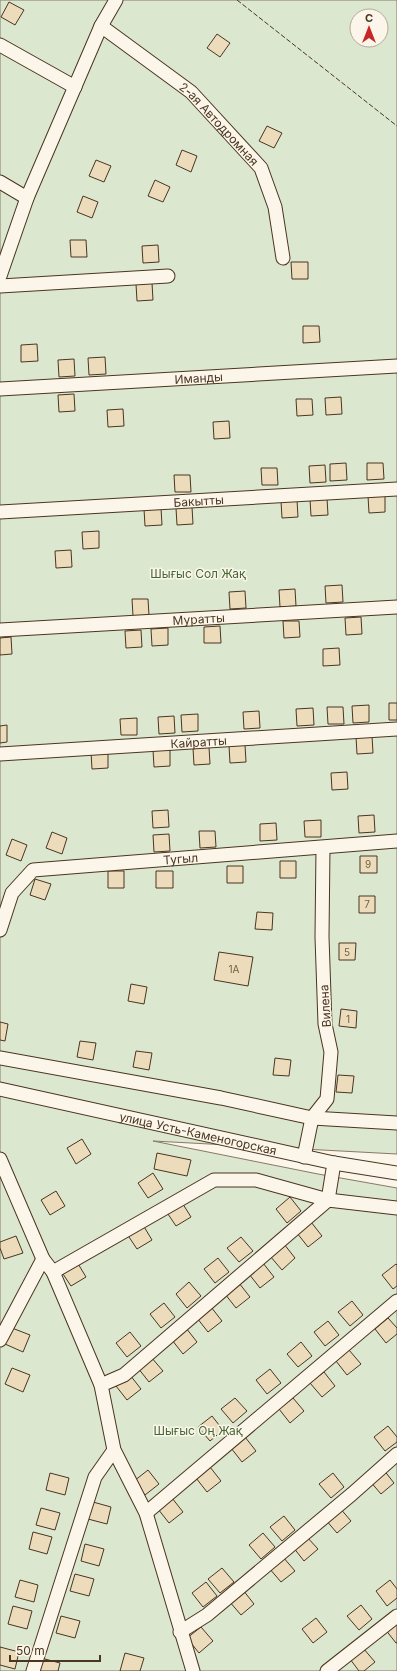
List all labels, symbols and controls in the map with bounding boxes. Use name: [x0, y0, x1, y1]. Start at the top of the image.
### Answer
north arrow: [349, 8, 389, 48]
text: С: [365, 11, 373, 25]
street label: 2-ая Автодромная: [177, 79, 262, 168]
street label: Иманды: [174, 369, 223, 386]
street label: Бакытты: [173, 492, 224, 509]
park label: Шығыс Сол Жақ: [150, 566, 246, 581]
street label: Муратты: [172, 609, 225, 627]
street label: Кайратты: [170, 732, 227, 751]
street label: Тугыл: [162, 849, 198, 867]
house number: 9: [365, 858, 371, 870]
house number: 7: [364, 898, 370, 910]
house number: 5: [344, 946, 350, 958]
house number: 1А: [229, 963, 240, 975]
street label: Вилена: [316, 984, 334, 1028]
house number: 1: [346, 1013, 350, 1025]
street label: улица Усть-Каменогорская: [118, 1108, 278, 1158]
park label: Шығыс Оң Жақ: [154, 1423, 243, 1438]
scale bar: [10, 1637, 100, 1663]
text: 50 m: [16, 1643, 45, 1658]

